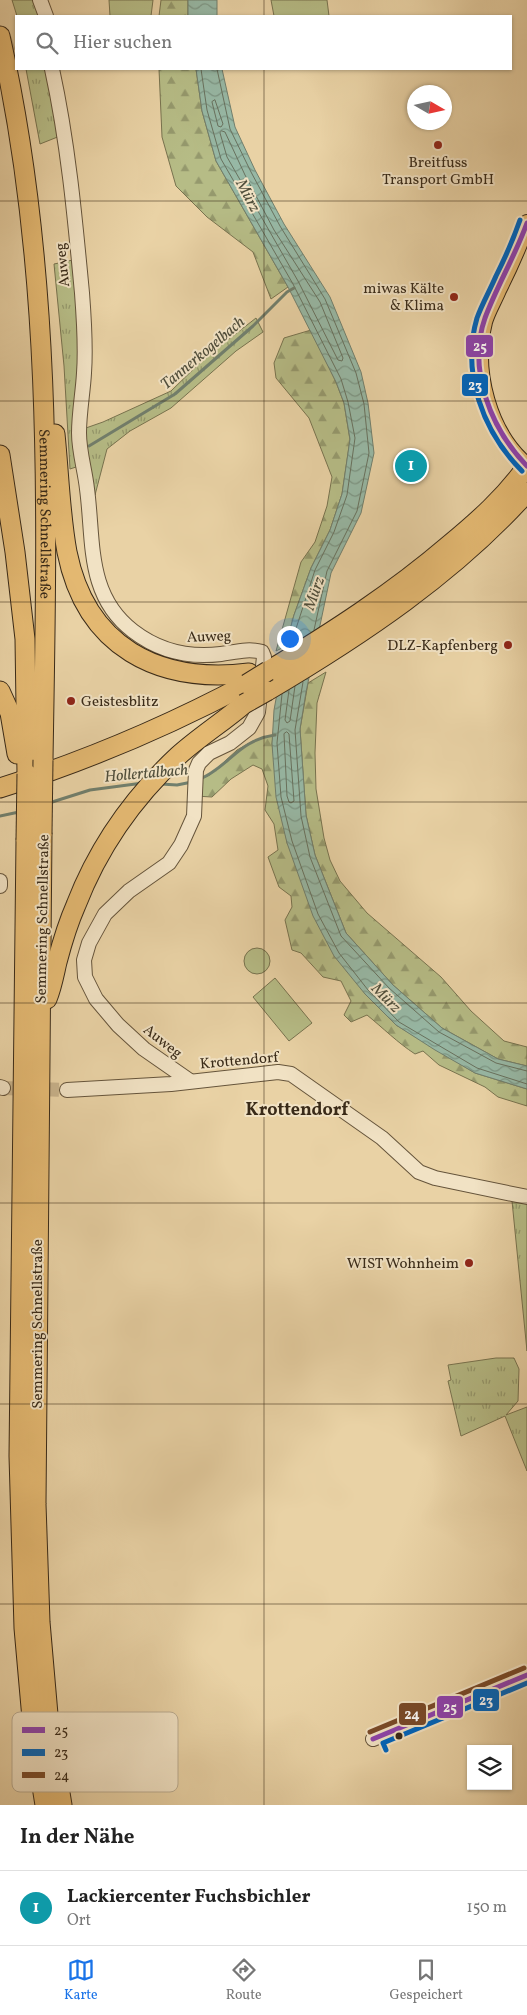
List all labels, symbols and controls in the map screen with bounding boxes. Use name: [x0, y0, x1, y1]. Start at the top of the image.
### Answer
search box: [15, 15, 512, 70]
icon: search: [33, 29, 61, 57]
text: Hier suchen: [73, 30, 172, 56]
north arrow: [407, 85, 452, 130]
marker: Breitfuss Transport GmbH: [432, 139, 444, 151]
place label: Breitfuss Transport GmbH: [382, 153, 494, 191]
water label: Mürz: [229, 175, 265, 217]
street label: Auweg: [51, 241, 76, 288]
place label: miwas Kälte & Klima: [363, 279, 444, 317]
marker: miwas Kälte & Klima: [448, 291, 460, 303]
water label: Tannerkogelbach: [156, 312, 250, 395]
line badge: 25: [465, 334, 494, 358]
text: 25: [473, 338, 487, 357]
line badge: 23: [461, 373, 489, 397]
text: 23: [468, 377, 482, 396]
street label: Semmering Schnellstraße: [32, 429, 55, 599]
pin: 1: [395, 447, 427, 485]
water label: Mürz: [299, 573, 331, 614]
street label: Auweg: [186, 626, 232, 649]
your location: [277, 626, 303, 652]
place label: DLZ-Kapfenberg: [387, 636, 498, 657]
marker: DLZ-Kapfenberg: [502, 639, 514, 651]
place label: Geistesblitz: [81, 692, 159, 713]
marker: Geistesblitz: [65, 695, 77, 707]
water label: Hollertalbach: [103, 759, 189, 789]
street label: Semmering Schnellstraße: [32, 834, 55, 1004]
water label: Mürz: [365, 978, 406, 1019]
street label: Auweg: [138, 1020, 186, 1064]
street label: Krottendorf: [199, 1047, 281, 1075]
district label: Krottendorf: [246, 1098, 350, 1123]
street label: Semmering Schnellstraße: [28, 1239, 49, 1409]
place label: WIST Wohnheim: [347, 1254, 459, 1275]
marker: WIST Wohnheim: [463, 1257, 475, 1269]
line badge: 23: [472, 1688, 500, 1712]
text: 23: [479, 1692, 493, 1711]
line badge: 25: [436, 1695, 464, 1719]
text: 25: [443, 1699, 457, 1718]
line badge: 24: [398, 1702, 427, 1726]
text: 24: [404, 1706, 420, 1725]
legend: [12, 1712, 178, 1792]
text: 25: [54, 1722, 68, 1741]
unlabelled marker: [394, 1731, 404, 1741]
text: 23: [54, 1744, 68, 1763]
map controls: [467, 1745, 512, 1790]
button: layers: [467, 1745, 512, 1790]
text: 24: [54, 1767, 69, 1786]
text: In der Nähe: [20, 1823, 135, 1852]
text: Lackiercenter Fuchsbichler: [67, 1884, 310, 1910]
text: 1: [33, 1897, 39, 1919]
text: 150 m: [466, 1897, 507, 1919]
text: Ort: [67, 1910, 91, 1932]
tab: Karte: [64, 1956, 98, 2005]
tab: Route: [226, 1956, 262, 2005]
tab: Gespeichert: [390, 1956, 463, 2005]

